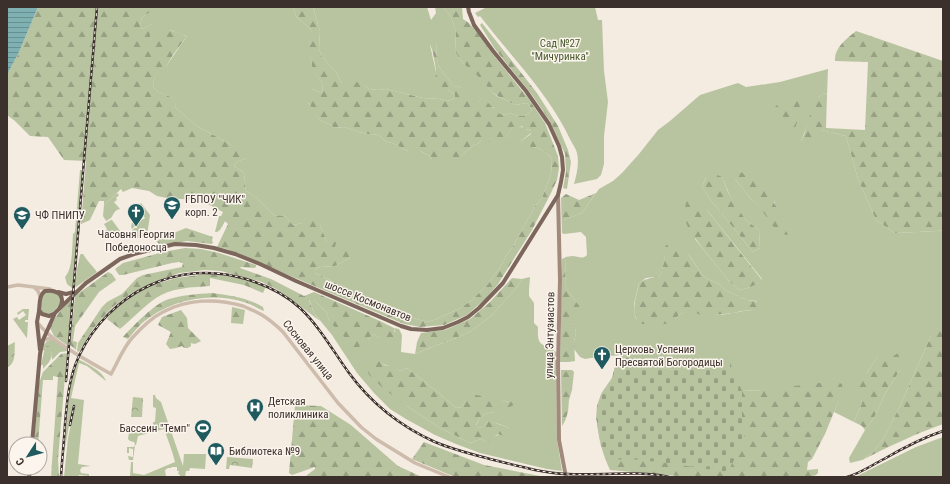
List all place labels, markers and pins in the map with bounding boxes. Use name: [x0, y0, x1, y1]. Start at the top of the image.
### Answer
place label: ГБПОУ "ЧИК" корп. 2: [185, 193, 245, 219]
school or university icon: ГБПОУ "ЧИК" корп. 2: [162, 195, 182, 220]
church icon: Часовня Георгия Победоносца: [126, 202, 146, 227]
school or university icon: ЧФ ПНИПУ: [12, 205, 32, 230]
place label: ЧФ ПНИПУ: [35, 209, 85, 222]
place label: Часовня Георгия Победоносца: [98, 228, 174, 254]
place label: Церковь Успения Пресвятой Богородицы: [615, 343, 723, 369]
church icon: Церковь Успения Пресвятой Богородицы: [592, 345, 612, 370]
place label: Детская поликлиника: [268, 395, 329, 421]
hospital icon: Детская поликлиника: [245, 397, 265, 422]
sports icon: Бассеин "Темп": [193, 418, 213, 443]
place label: Бассеин "Темп": [120, 422, 190, 435]
library icon: Библиотека №9: [206, 441, 226, 466]
place label: Библиотека №9: [229, 445, 300, 458]

